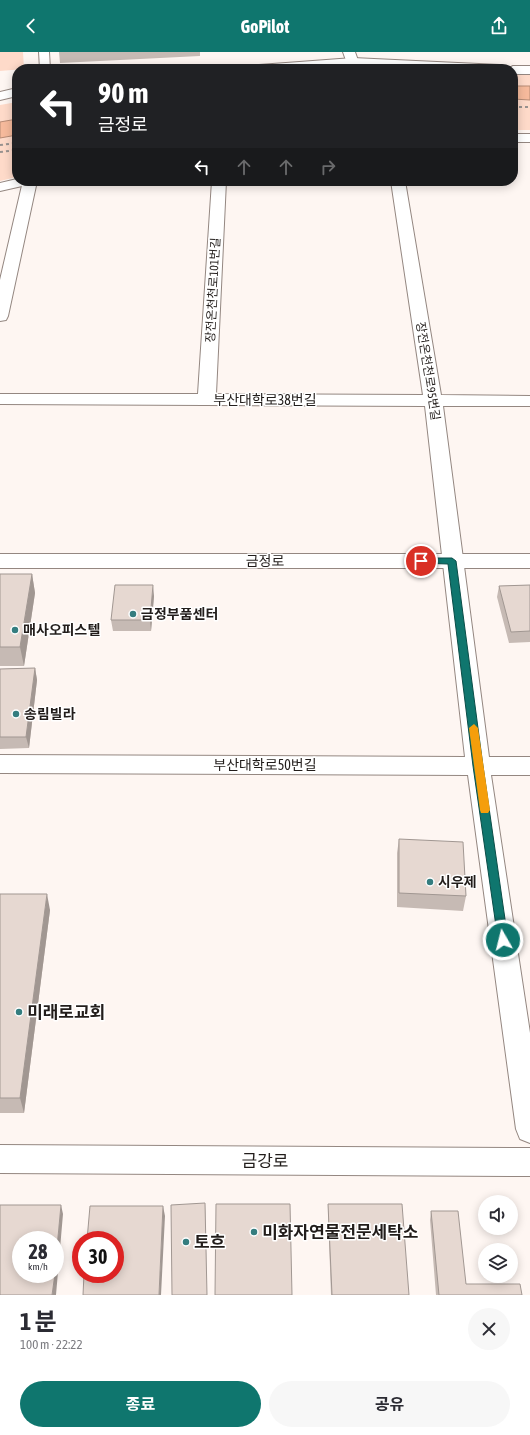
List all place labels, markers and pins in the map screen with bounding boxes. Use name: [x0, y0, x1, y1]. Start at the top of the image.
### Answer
pin: [404, 544, 438, 578]
place label: 금정부품센터: [141, 606, 218, 622]
marker: 금정부품센터: [128, 609, 138, 619]
place label: 매사오피스텔: [23, 622, 100, 638]
marker: 매사오피스텔: [10, 625, 20, 635]
place label: 송림빌라: [24, 706, 76, 722]
marker: 송림빌라: [11, 709, 21, 719]
place label: 시우제: [438, 874, 477, 890]
marker: 시우제: [425, 877, 435, 887]
place label: 미래로교회: [27, 1002, 105, 1022]
marker: 미래로교회: [14, 1007, 24, 1017]
place label: 미화자연물전문세탁소: [262, 1222, 418, 1242]
marker: 미화자연물전문세탁소: [249, 1227, 259, 1237]
place label: 토흐: [194, 1232, 225, 1252]
marker: 토흐: [181, 1237, 191, 1247]

